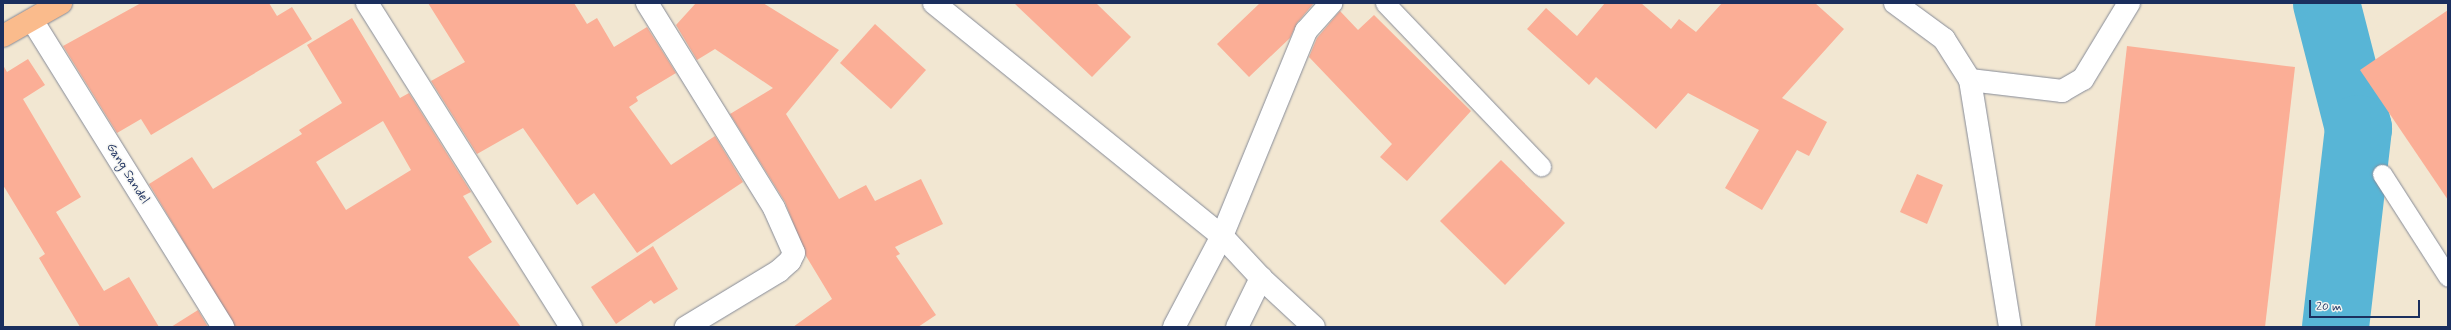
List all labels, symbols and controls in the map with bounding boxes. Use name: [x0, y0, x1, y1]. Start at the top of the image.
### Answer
street label: Gang Sandel: [102, 141, 152, 207]
scale bar: [2311, 292, 2422, 318]
text: 20 m: [2316, 299, 2342, 315]

